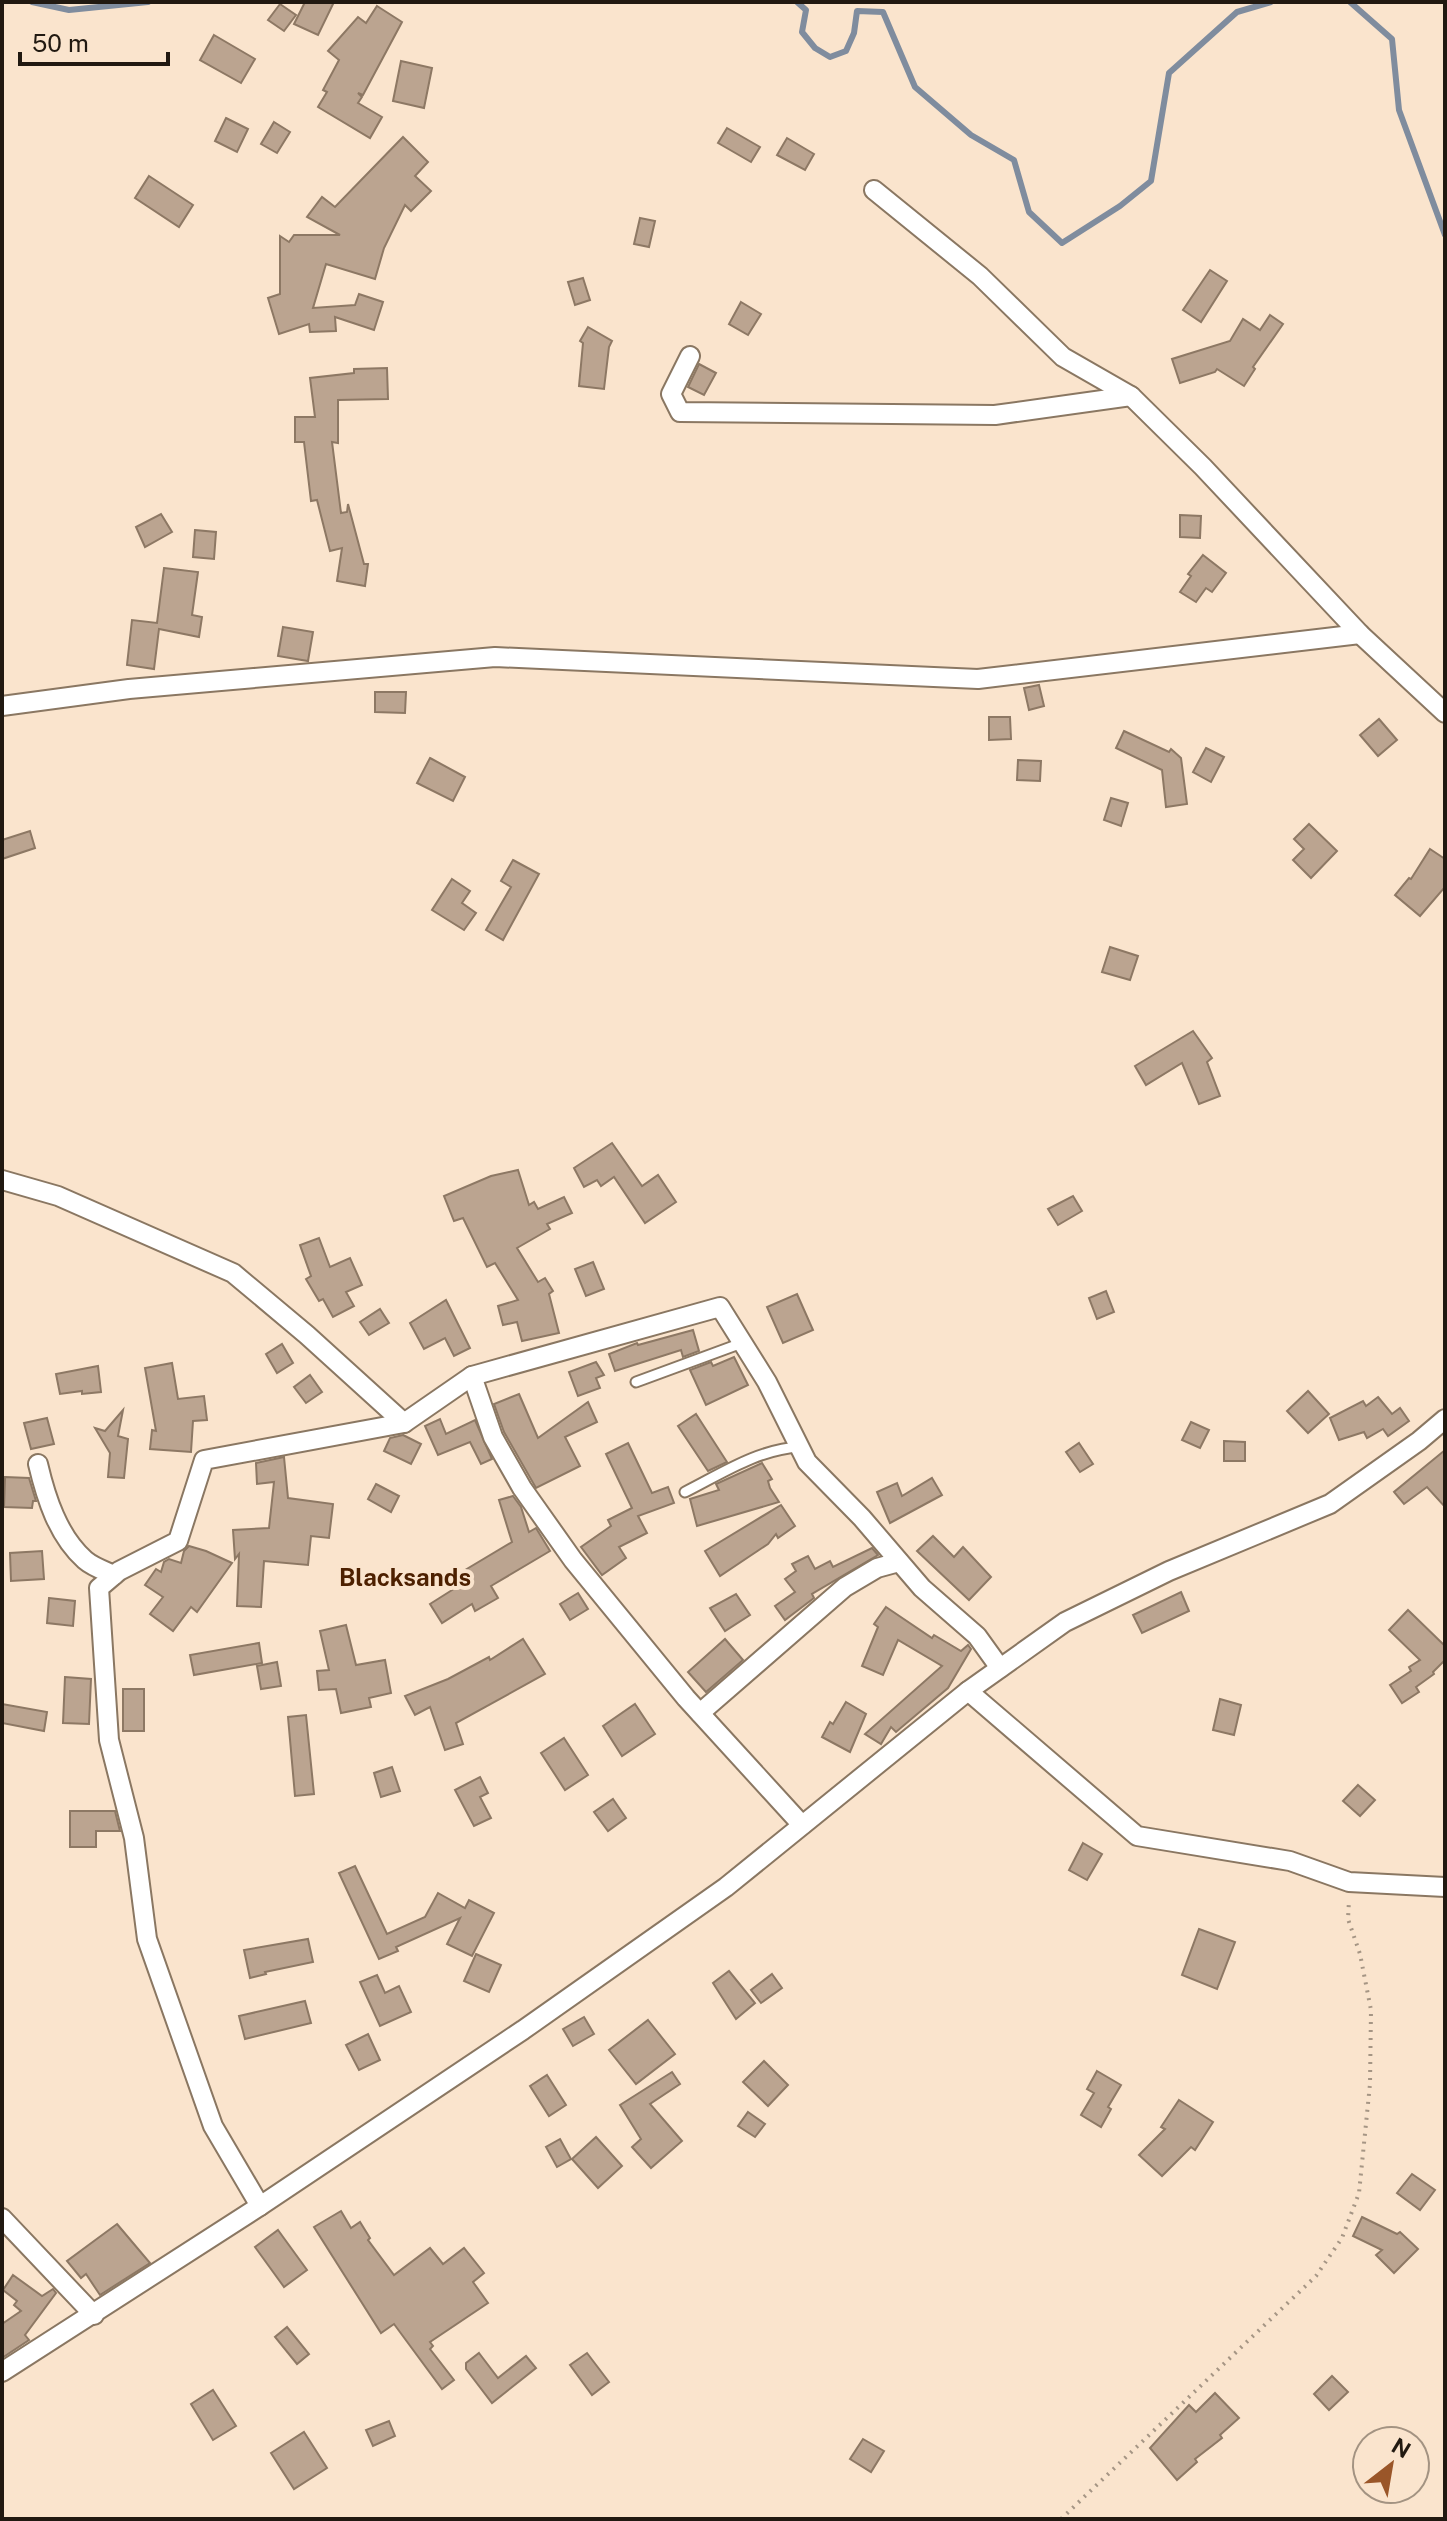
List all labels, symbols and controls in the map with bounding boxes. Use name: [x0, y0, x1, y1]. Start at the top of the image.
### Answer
scale bar: [20, 16, 168, 66]
text: 50 m: [32, 29, 89, 57]
district label: Blacksands: [339, 1563, 471, 1591]
north arrow: [1351, 2425, 1431, 2505]
text: N: [1387, 2432, 1415, 2463]

